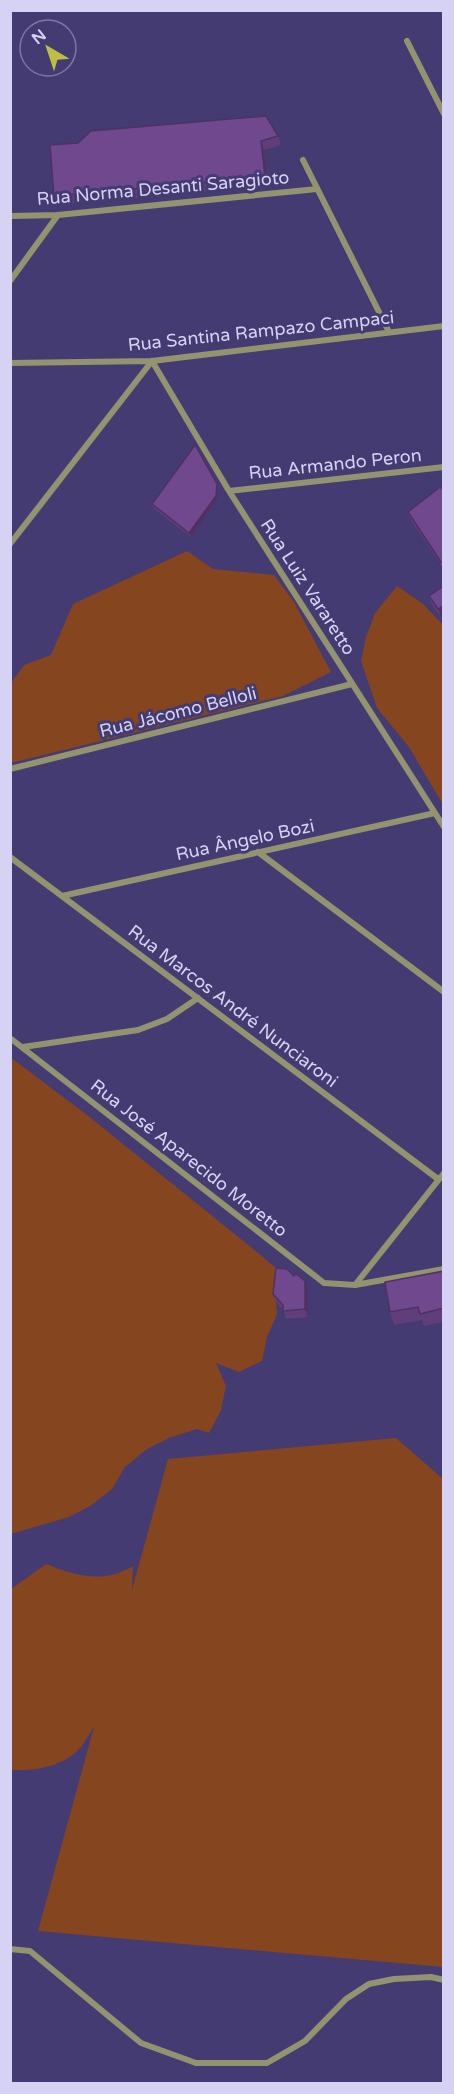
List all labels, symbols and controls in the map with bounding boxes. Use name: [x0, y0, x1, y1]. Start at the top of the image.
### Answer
north arrow: [18, 18, 78, 78]
text: N: [28, 25, 50, 49]
street label: Rua Norma Desanti Saragioto: [36, 166, 290, 210]
street label: Rua Santina Rampazo Campaci: [127, 306, 395, 356]
street label: Rua Armando Peron: [247, 444, 423, 484]
street label: Rua Luiz Vararetto: [256, 515, 360, 659]
street label: Rua Jácomo Belloli: [97, 682, 259, 742]
street label: Rua Ângelo Bozi: [174, 815, 316, 865]
street label: Rua Marcos André Nunciaroni: [124, 920, 342, 1092]
street label: Rua José Aparecido Moretto: [86, 1074, 292, 1242]

